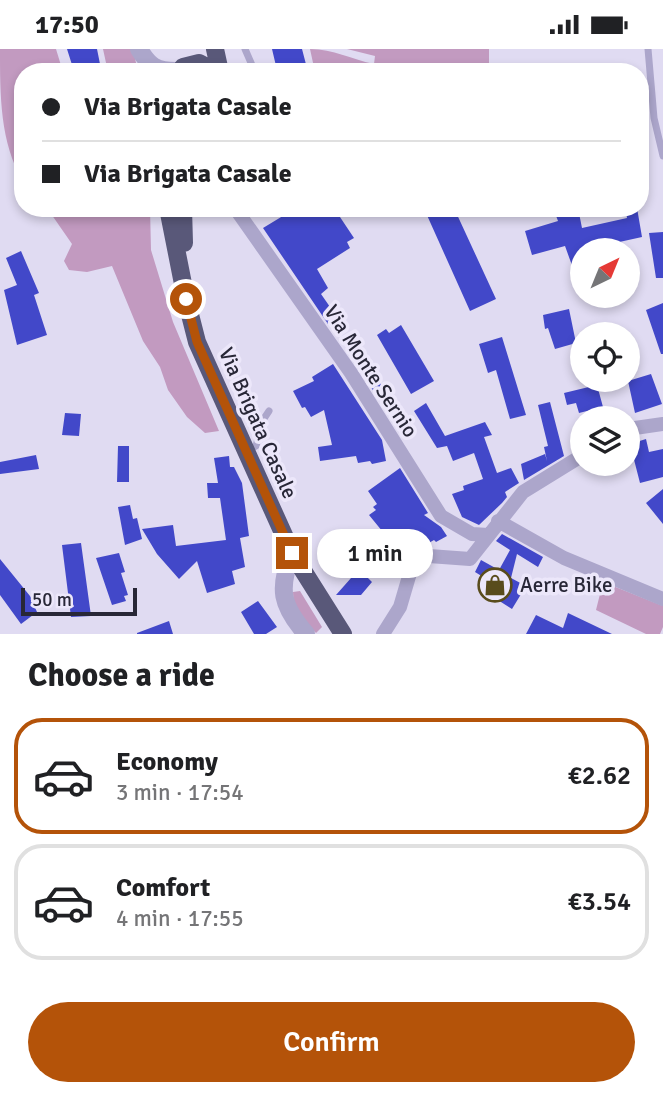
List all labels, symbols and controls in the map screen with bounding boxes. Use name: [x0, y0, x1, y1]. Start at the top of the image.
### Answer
text: 17:50: [35, 9, 99, 41]
text: Via Brigata Casale: [84, 91, 292, 123]
text: Via Brigata Casale: [84, 158, 292, 190]
north arrow: [570, 238, 640, 308]
map controls: [570, 238, 640, 476]
route start: [170, 283, 202, 315]
street label: Via Monte Sernio: [319, 300, 423, 442]
button: locate: [570, 322, 640, 392]
street label: Via Brigata Casale: [213, 343, 303, 503]
button: layers: [570, 406, 640, 476]
callout: 1 min: [316, 529, 432, 577]
route end: [276, 537, 308, 569]
text: 1 min: [347, 539, 403, 568]
shop icon: Aerre Bike: [476, 566, 514, 604]
place label: Aerre Bike: [520, 572, 612, 598]
scale bar: [21, 585, 136, 617]
text: 50 m: [32, 588, 72, 612]
text: Choose a ride: [28, 656, 215, 695]
icon: car: [32, 745, 95, 808]
text: Economy: [116, 746, 218, 778]
text: €2.62: [568, 760, 631, 792]
text: 3 min · 17:54: [116, 778, 244, 807]
icon: car: [32, 871, 95, 934]
text: Comfort: [116, 872, 210, 904]
text: €3.54: [568, 886, 631, 918]
text: 4 min · 17:55: [116, 904, 244, 933]
button: Confirm: [28, 1002, 635, 1082]

